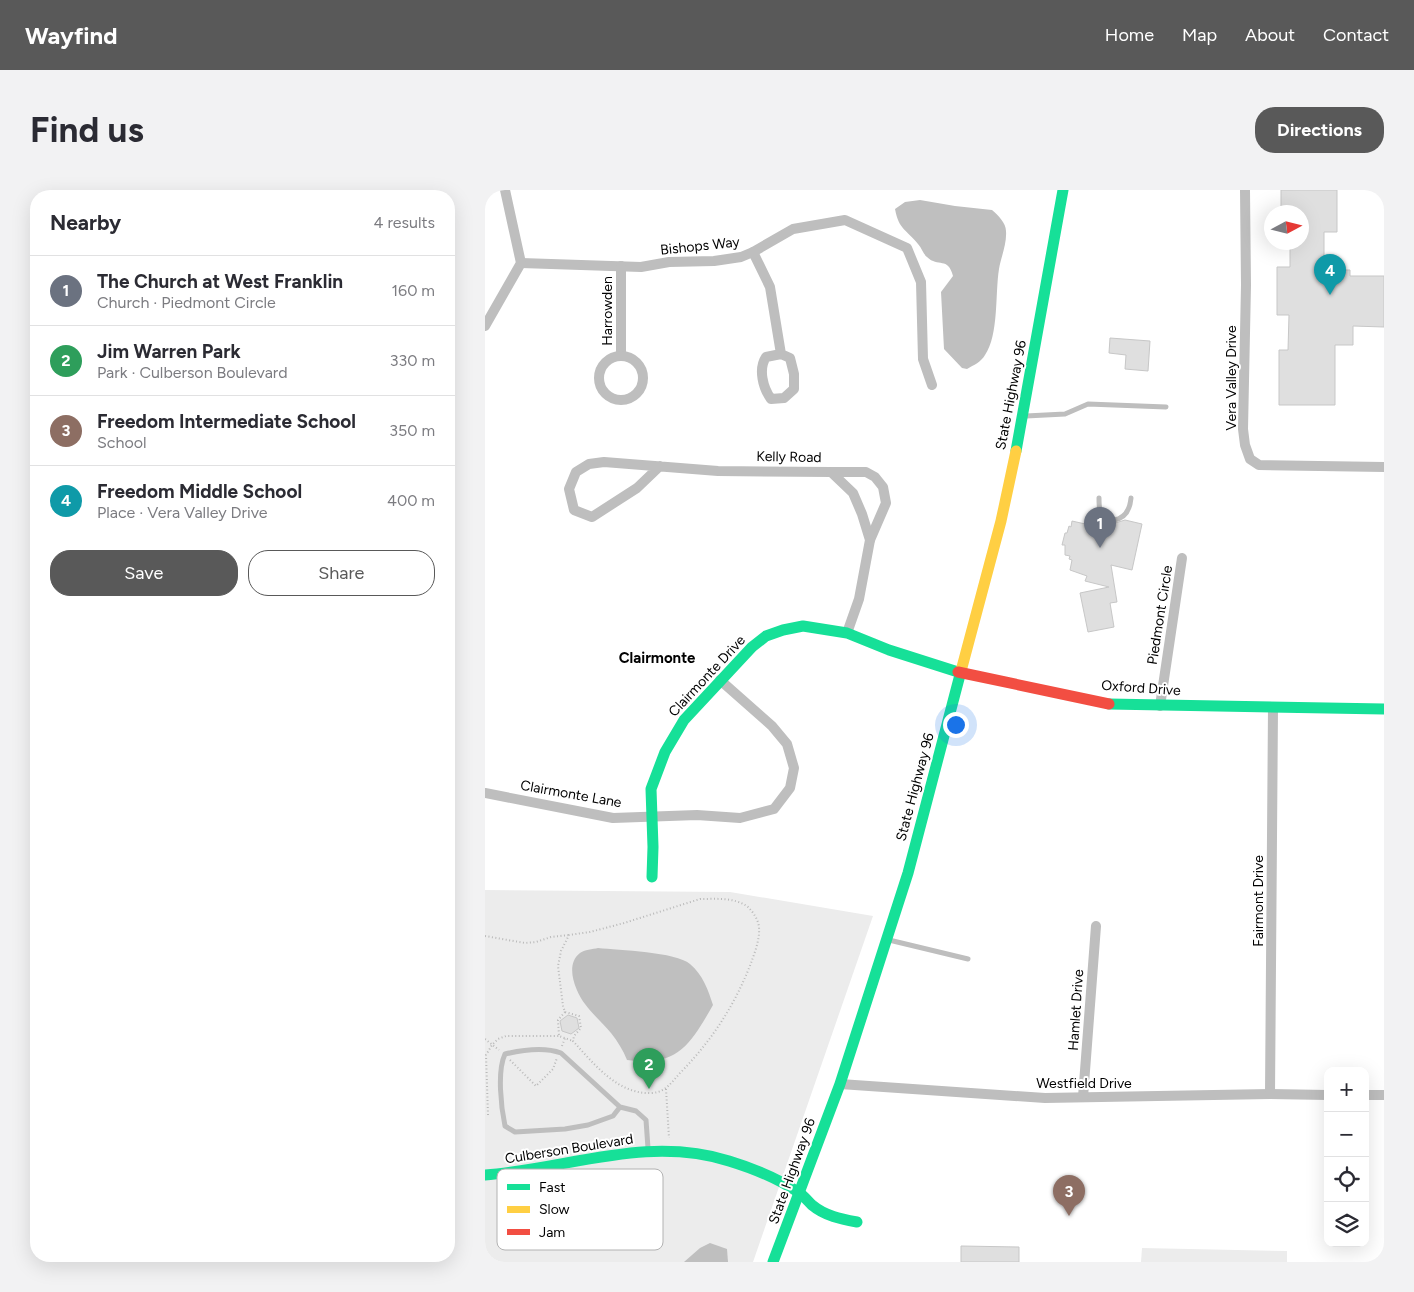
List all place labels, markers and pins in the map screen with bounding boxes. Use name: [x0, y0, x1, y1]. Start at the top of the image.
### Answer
pin: 4: [1314, 254, 1346, 295]
pin: 1: [1084, 507, 1116, 548]
pin: 2: [633, 1048, 665, 1089]
pin: 3: [1053, 1175, 1085, 1216]

